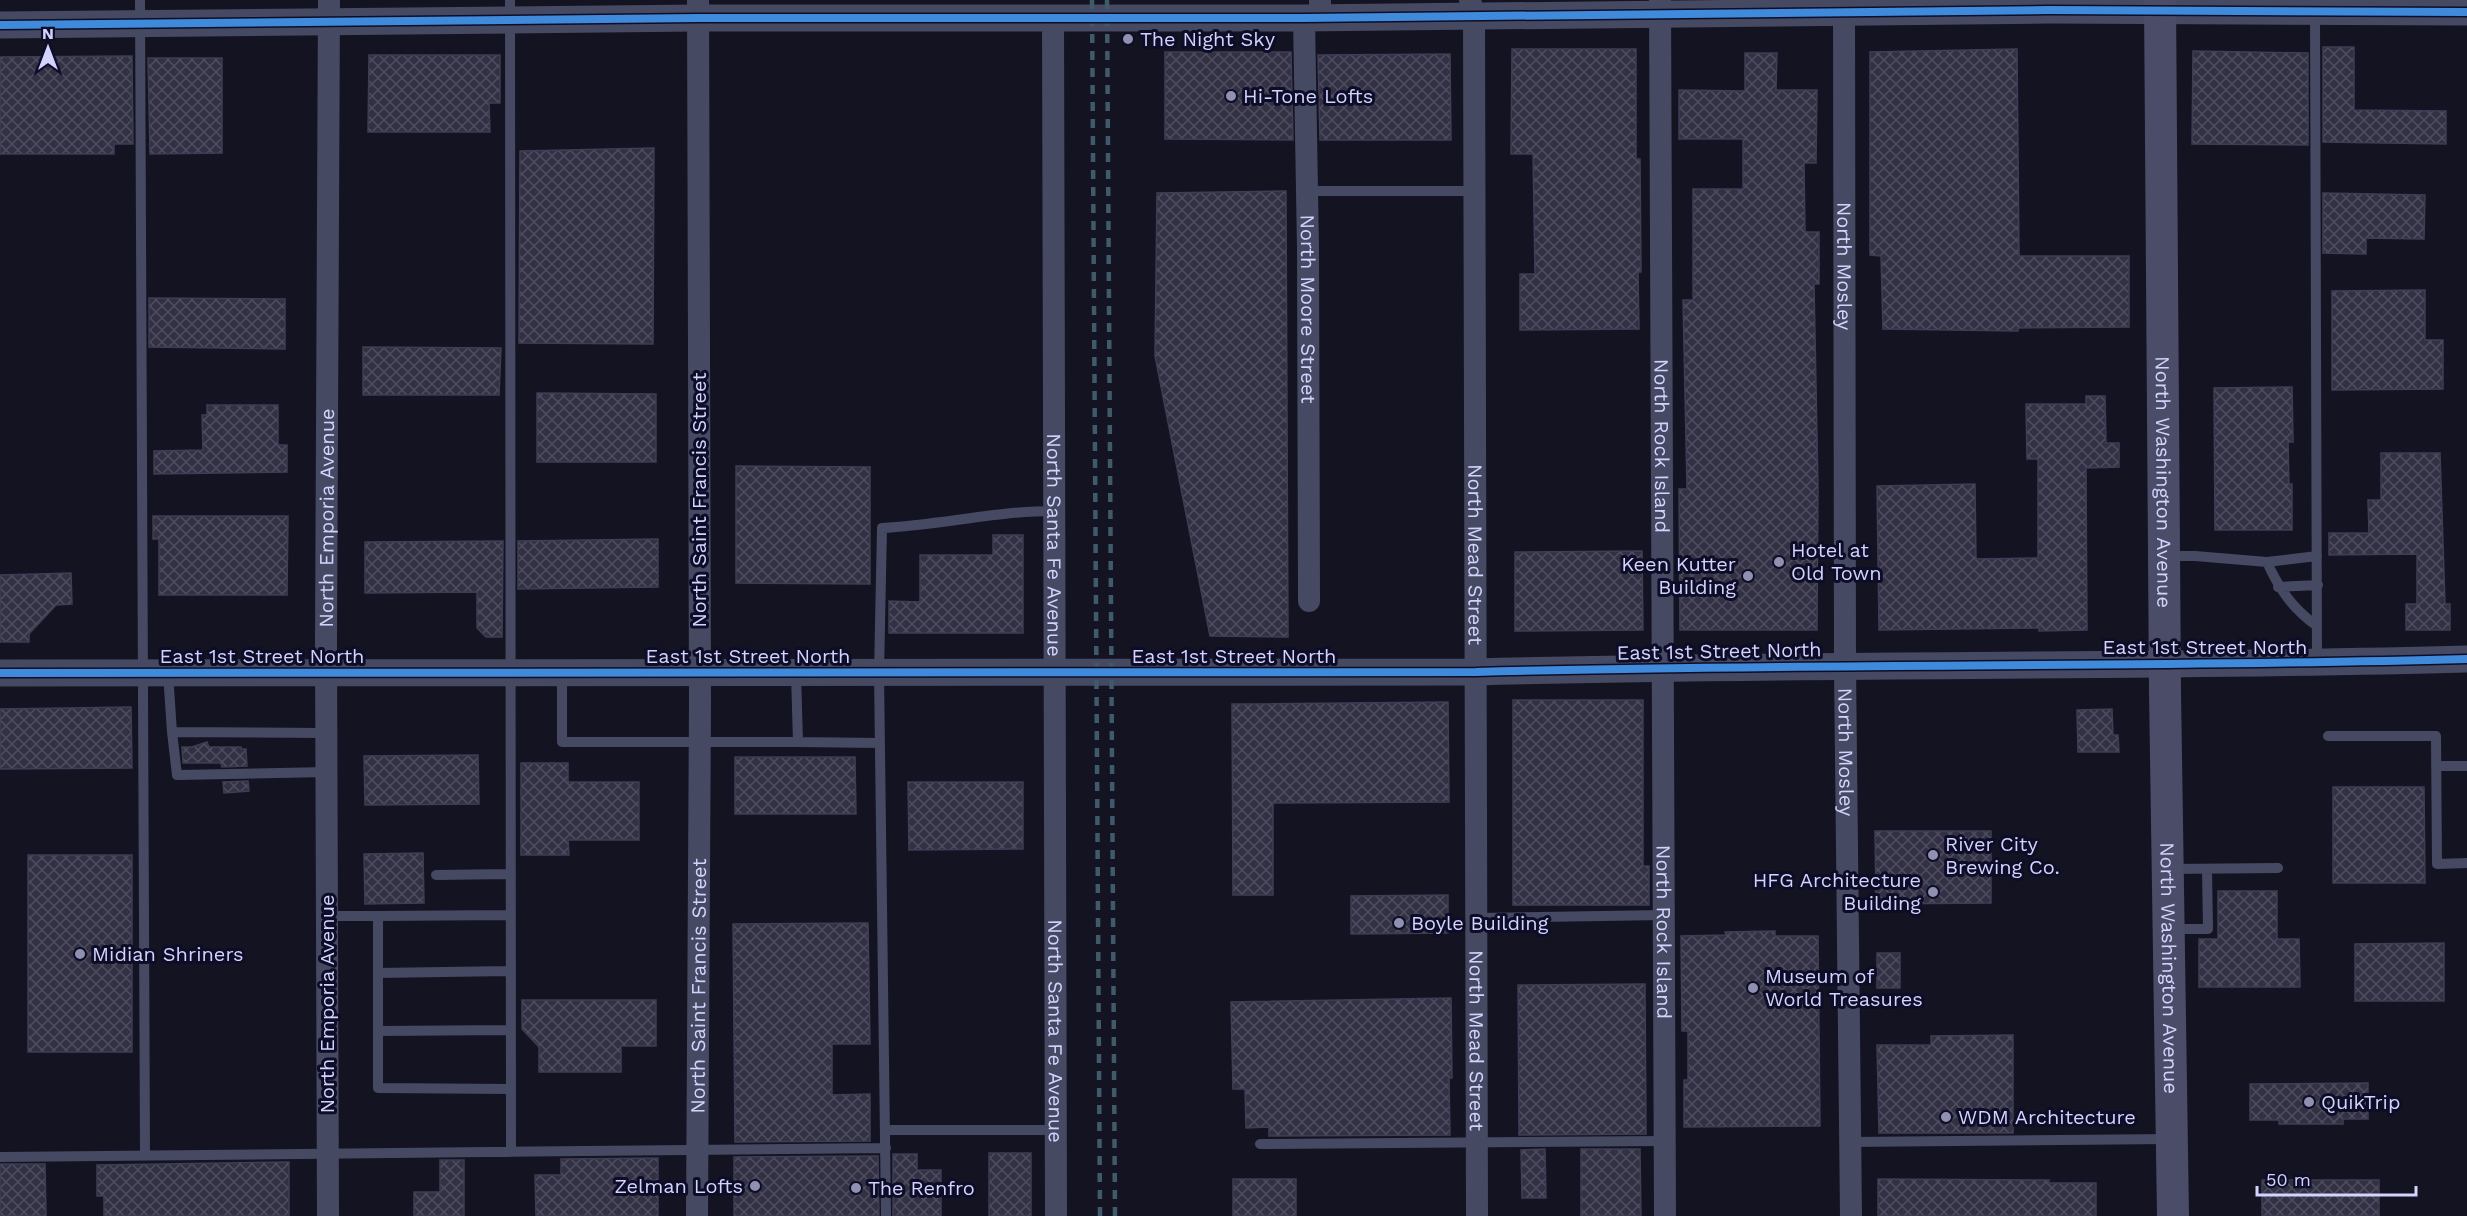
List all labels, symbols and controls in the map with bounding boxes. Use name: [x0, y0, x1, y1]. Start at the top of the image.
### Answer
north arrow: [18, 18, 78, 78]
text: N: [42, 24, 54, 43]
place label: The Night Sky: [1140, 27, 1276, 51]
marker: The Night Sky: [1121, 32, 1135, 46]
place label: Hi-Tone Lofts: [1243, 84, 1373, 108]
marker: Hi-Tone Lofts: [1224, 89, 1238, 103]
street label: North Mosley: [1832, 202, 1856, 331]
street label: North Moore Street: [1295, 214, 1320, 404]
street label: North Washington Avenue: [2151, 356, 2176, 608]
street label: North Rock Island: [1649, 359, 1674, 533]
street label: North Saint Francis Street: [687, 372, 711, 628]
street label: North Emporia Avenue: [314, 408, 339, 628]
street label: North Santa Fe Avenue: [1042, 433, 1067, 657]
street label: North Mead Street: [1463, 464, 1488, 646]
place label: Hotel at Old Town: [1791, 538, 1882, 585]
place label: Keen Kutter Building: [1621, 552, 1736, 599]
marker: Hotel at Old Town: [1772, 555, 1786, 569]
marker: Keen Kutter Building: [1741, 569, 1755, 583]
street label: East 1st Street North: [2103, 635, 2307, 659]
street label: East 1st Street North: [1616, 637, 1822, 665]
street label: East 1st Street North: [160, 644, 364, 668]
street label: East 1st Street North: [646, 644, 850, 668]
street label: East 1st Street North: [1132, 644, 1336, 668]
street label: North Mosley: [1833, 688, 1859, 817]
place label: River City Brewing Co.: [1945, 832, 2060, 879]
street label: North Washington Avenue: [2155, 842, 2183, 1094]
street label: North Rock Island: [1651, 845, 1676, 1019]
marker: River City Brewing Co.: [1926, 848, 1940, 862]
street label: North Saint Francis Street: [686, 858, 711, 1114]
place label: HFG Architecture Building: [1753, 868, 1921, 915]
marker: HFG Architecture Building: [1926, 885, 1940, 899]
street label: North Emporia Avenue: [315, 894, 339, 1114]
place label: Boyle Building: [1411, 911, 1549, 935]
marker: Boyle Building: [1392, 916, 1406, 930]
street label: North Santa Fe Avenue: [1043, 919, 1068, 1143]
place label: Midian Shriners: [92, 942, 244, 966]
marker: Midian Shriners: [73, 947, 87, 961]
street label: North Mead Street: [1464, 950, 1489, 1132]
place label: Museum of World Treasures: [1765, 964, 1923, 1011]
marker: Museum of World Treasures: [1746, 981, 1760, 995]
place label: QuikTrip: [2321, 1090, 2400, 1114]
marker: QuikTrip: [2302, 1095, 2316, 1109]
place label: WDM Architecture: [1958, 1105, 2136, 1129]
marker: WDM Architecture: [1939, 1110, 1953, 1124]
scale bar: [2257, 1159, 2416, 1197]
text: 50 m: [2266, 1169, 2311, 1190]
place label: Zelman Lofts: [614, 1174, 743, 1198]
place label: The Renfro: [868, 1176, 975, 1200]
marker: Zelman Lofts: [748, 1179, 762, 1193]
marker: The Renfro: [849, 1181, 863, 1195]

